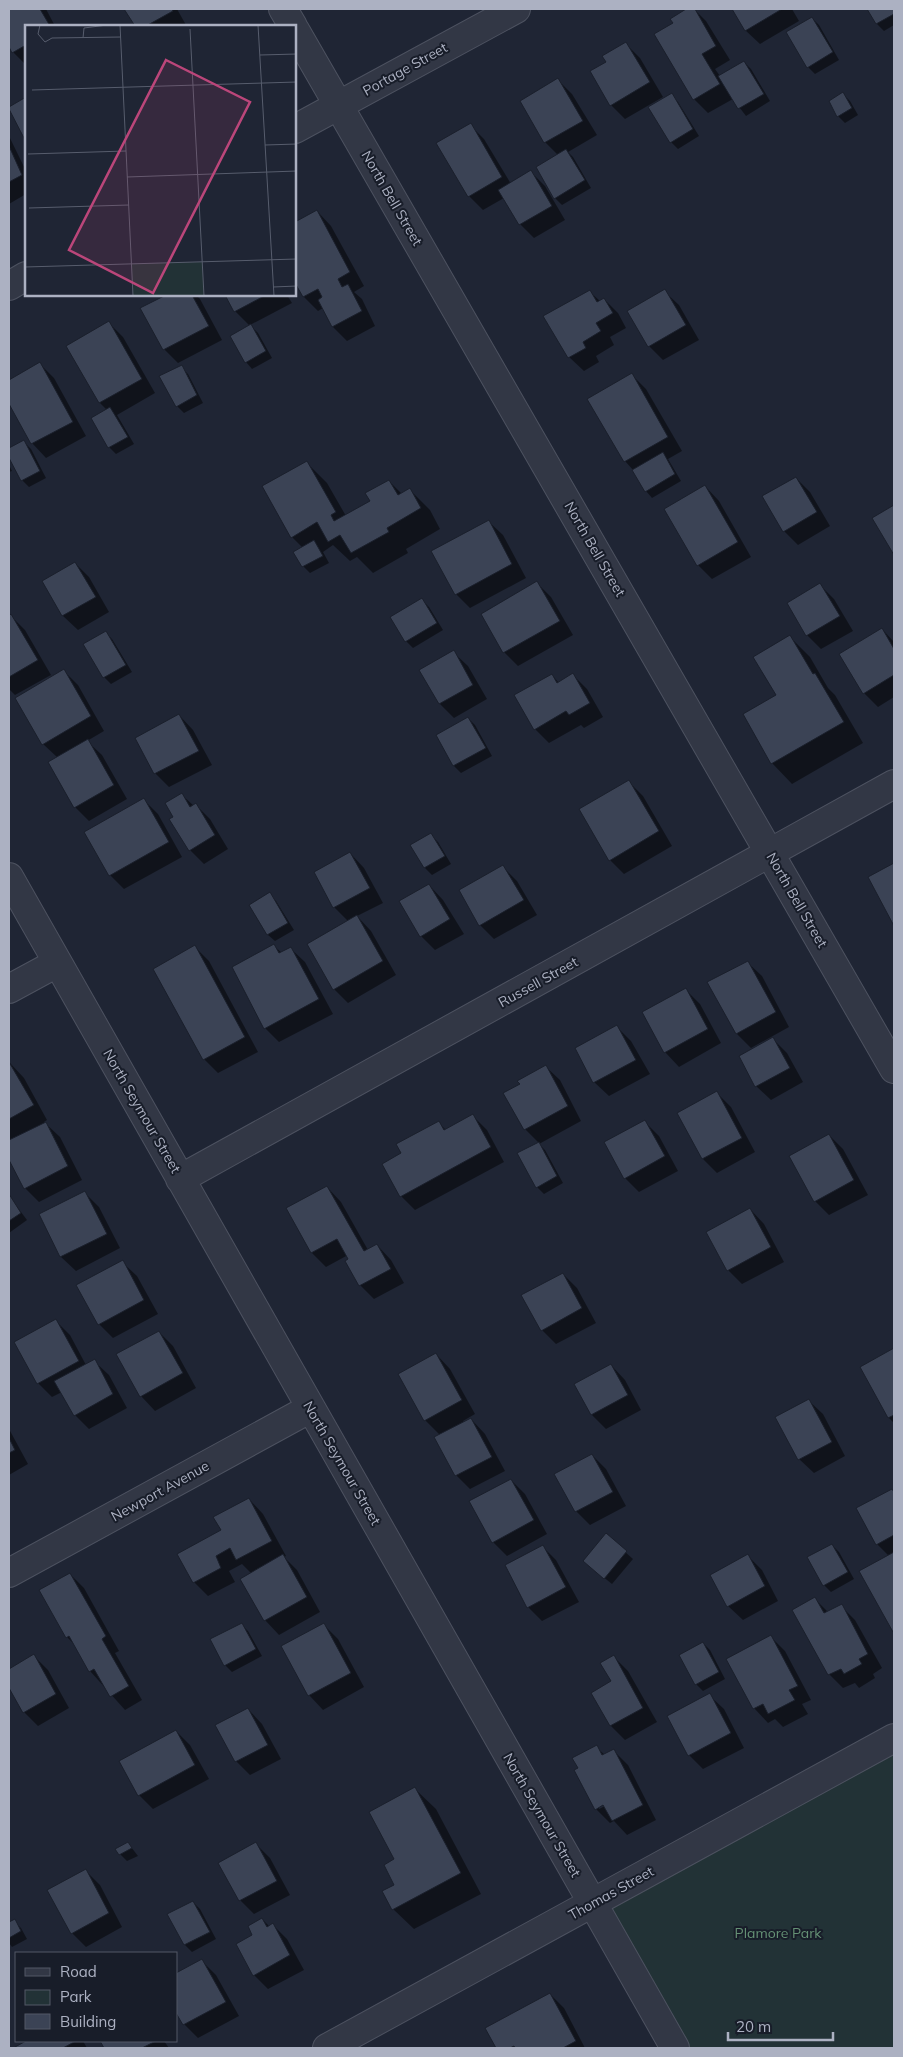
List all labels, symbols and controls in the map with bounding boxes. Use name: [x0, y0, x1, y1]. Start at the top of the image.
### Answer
inset map: [25, 25, 296, 296]
street label: Portage Street: [360, 38, 451, 100]
street label: North Bell Street: [357, 147, 427, 249]
street label: North Bell Street: [560, 498, 630, 600]
street label: North Bell Street: [762, 849, 832, 951]
street label: Russell Street: [495, 953, 581, 1011]
street label: North Seymour Street: [99, 1046, 185, 1176]
street label: North Seymour Street: [299, 1398, 385, 1528]
street label: Newport Avenue: [108, 1457, 212, 1525]
street label: North Seymour Street: [499, 1750, 585, 1880]
street label: Thomas Street: [565, 1862, 657, 1924]
park label: Plamore Park: [735, 1924, 822, 1942]
legend: [15, 1952, 178, 2042]
text: Road: [60, 1962, 97, 1981]
text: Park: [60, 1987, 92, 2006]
scale bar: [728, 2010, 833, 2042]
text: Building: [60, 2012, 116, 2031]
text: 20 m: [736, 2017, 771, 2036]

